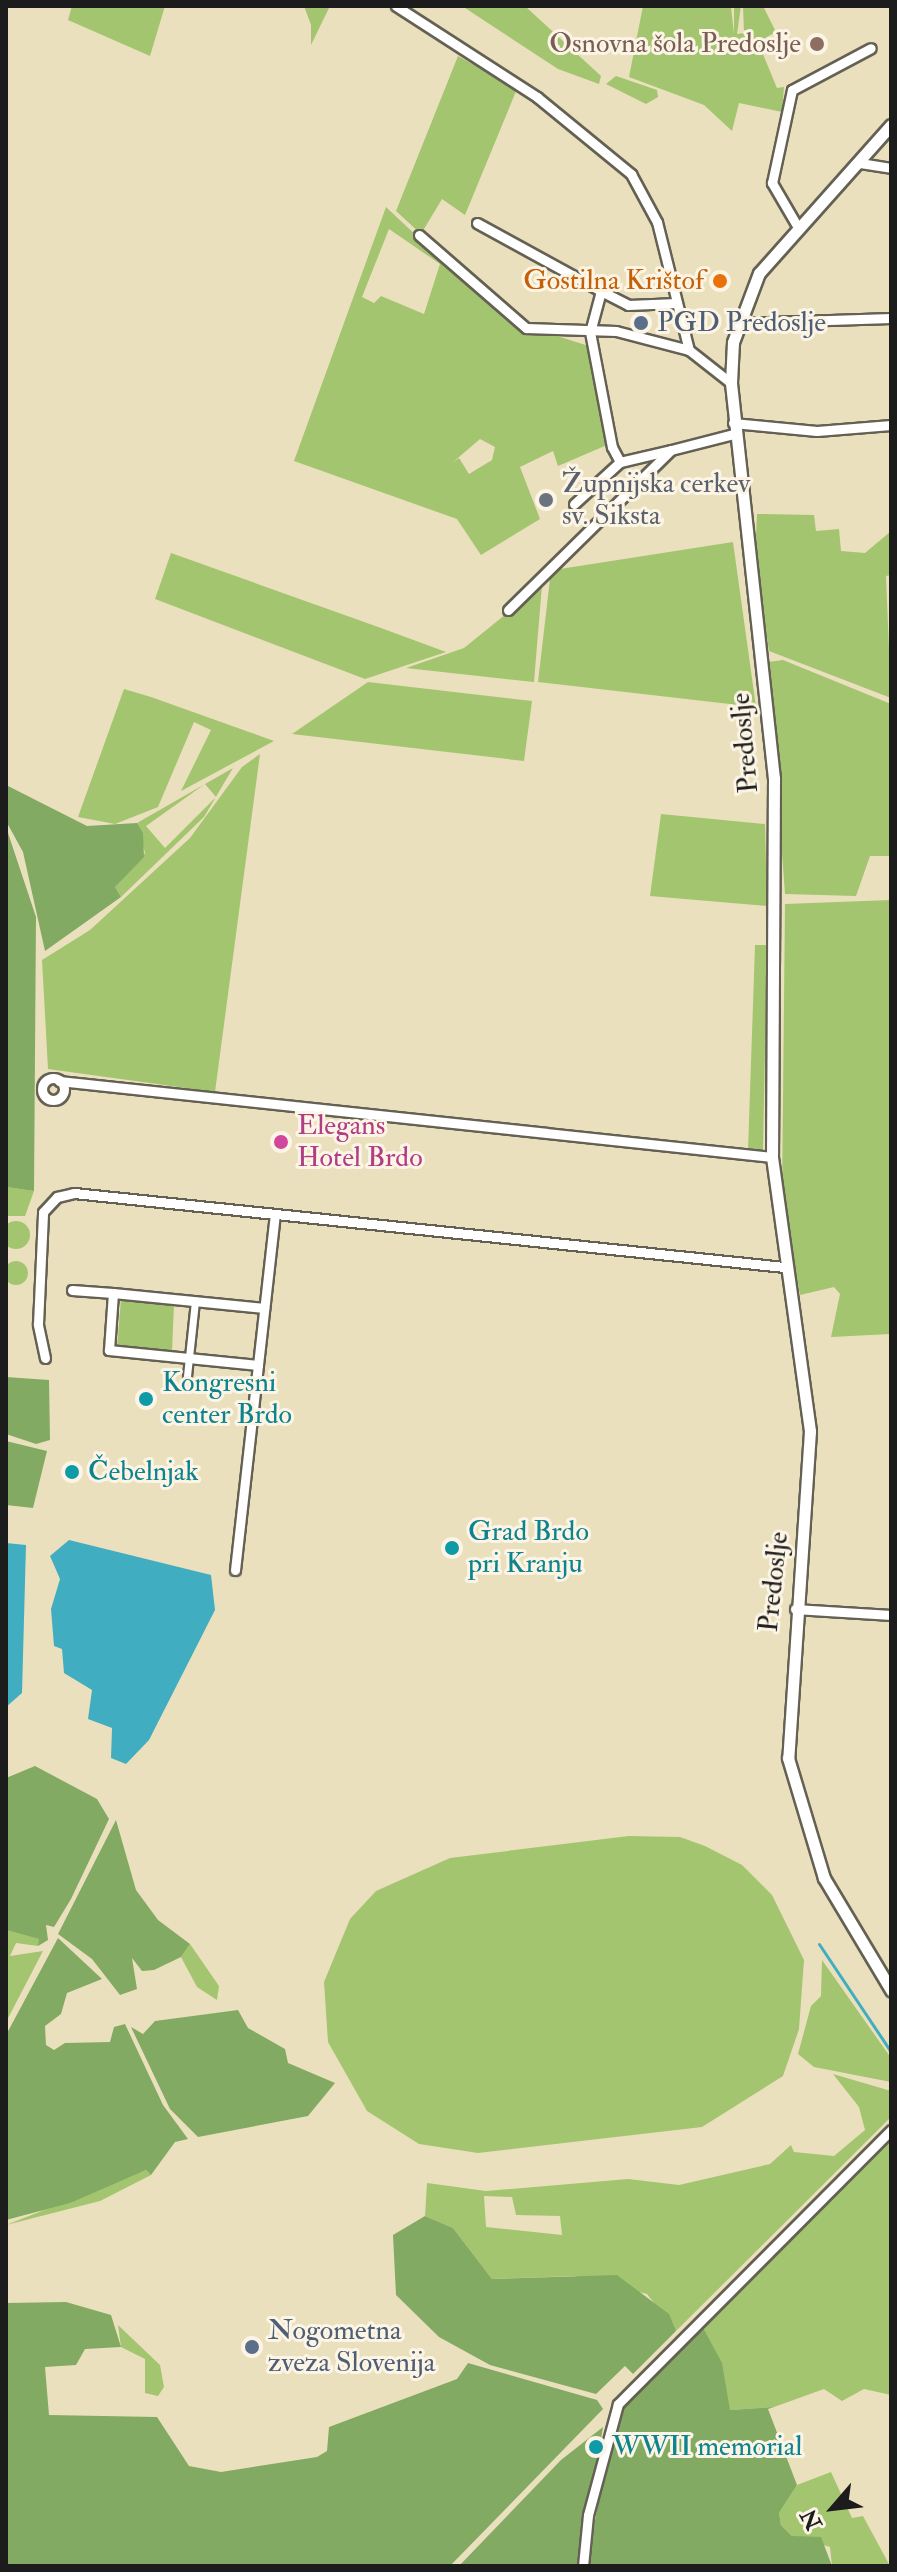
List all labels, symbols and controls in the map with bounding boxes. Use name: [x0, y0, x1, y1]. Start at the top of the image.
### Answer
place label: Osnovna šola Predoslje: [549, 27, 801, 61]
marker: Osnovna šola Predoslje: [808, 35, 826, 53]
place label: Gostilna Krištof: [523, 264, 704, 298]
marker: Gostilna Krištof: [711, 272, 729, 290]
place label: PGD Predoslje: [657, 306, 826, 340]
marker: PGD Predoslje: [632, 314, 650, 332]
place label: Župnijska cerkev sv. Siksta: [562, 467, 750, 533]
marker: Župnijska cerkev sv. Siksta: [537, 491, 555, 509]
street label: Predoslje: [724, 692, 766, 794]
place label: Elegans Hotel Brdo: [297, 1109, 423, 1175]
marker: Elegans Hotel Brdo: [272, 1133, 290, 1151]
place label: Kongresni center Brdo: [162, 1366, 292, 1432]
marker: Kongresni center Brdo: [137, 1390, 155, 1408]
place label: Čebelnjak: [88, 1455, 199, 1489]
marker: Čebelnjak: [63, 1463, 81, 1481]
place label: Grad Brdo pri Kranju: [468, 1515, 589, 1581]
street label: Predoslje: [752, 1530, 796, 1634]
marker: Grad Brdo pri Kranju: [443, 1539, 461, 1557]
place label: Nogometna zveza Slovenija: [268, 2314, 435, 2380]
marker: Nogometna zveza Slovenija: [243, 2338, 261, 2356]
place label: WWII memorial: [612, 2430, 802, 2464]
marker: WWII memorial: [587, 2438, 605, 2456]
north arrow: [793, 2468, 873, 2548]
text: N: [795, 2504, 829, 2535]

